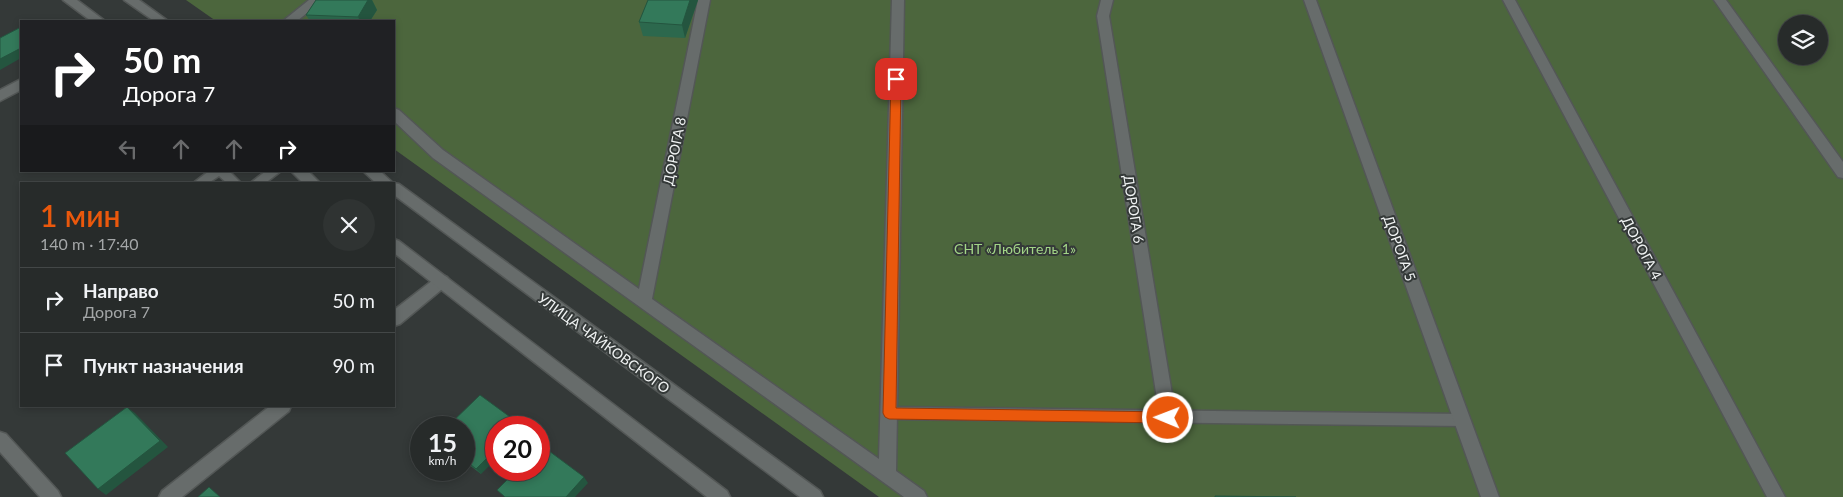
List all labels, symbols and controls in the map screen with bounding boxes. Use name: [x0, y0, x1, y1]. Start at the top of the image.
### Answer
map controls: [1778, 15, 1828, 65]
button: layers: [1778, 15, 1828, 65]
text: 50 m: [123, 38, 201, 80]
icon: right: [40, 40, 105, 105]
pin: [875, 58, 917, 100]
icon: arrive: [882, 65, 910, 93]
text: Дорога 7: [123, 80, 215, 107]
street label: ДОРОГА 8: [659, 116, 689, 186]
icon: left: [114, 135, 142, 163]
icon: ahead: [167, 135, 195, 163]
icon: ahead: [220, 135, 248, 163]
icon: right: [273, 135, 301, 163]
street label: ДОРОГА 6: [1120, 174, 1148, 244]
text: 1 мин: [40, 197, 121, 233]
button: close: [323, 199, 375, 251]
street label: ДОРОГА 5: [1380, 213, 1420, 283]
street label: ДОРОГА 4: [1618, 214, 1666, 282]
text: 140 m · 17:40: [40, 234, 139, 253]
park label: СНТ «Любитель 1»: [954, 240, 1076, 257]
text: Направо: [83, 279, 159, 302]
icon: right: [40, 286, 68, 314]
text: 50 m: [332, 289, 375, 312]
street label: УЛИЦА ЧАЙКОВСКОГО: [535, 289, 673, 397]
text: Дорога 7: [83, 302, 150, 321]
icon: arrive: [40, 351, 68, 379]
text: Пункт назначения: [83, 354, 244, 377]
text: 90 m: [332, 354, 375, 377]
position arrow: [1141, 391, 1193, 443]
speed limit sign: 20: [485, 416, 550, 481]
text: 15: [428, 427, 457, 457]
text: km/h: [428, 453, 457, 468]

